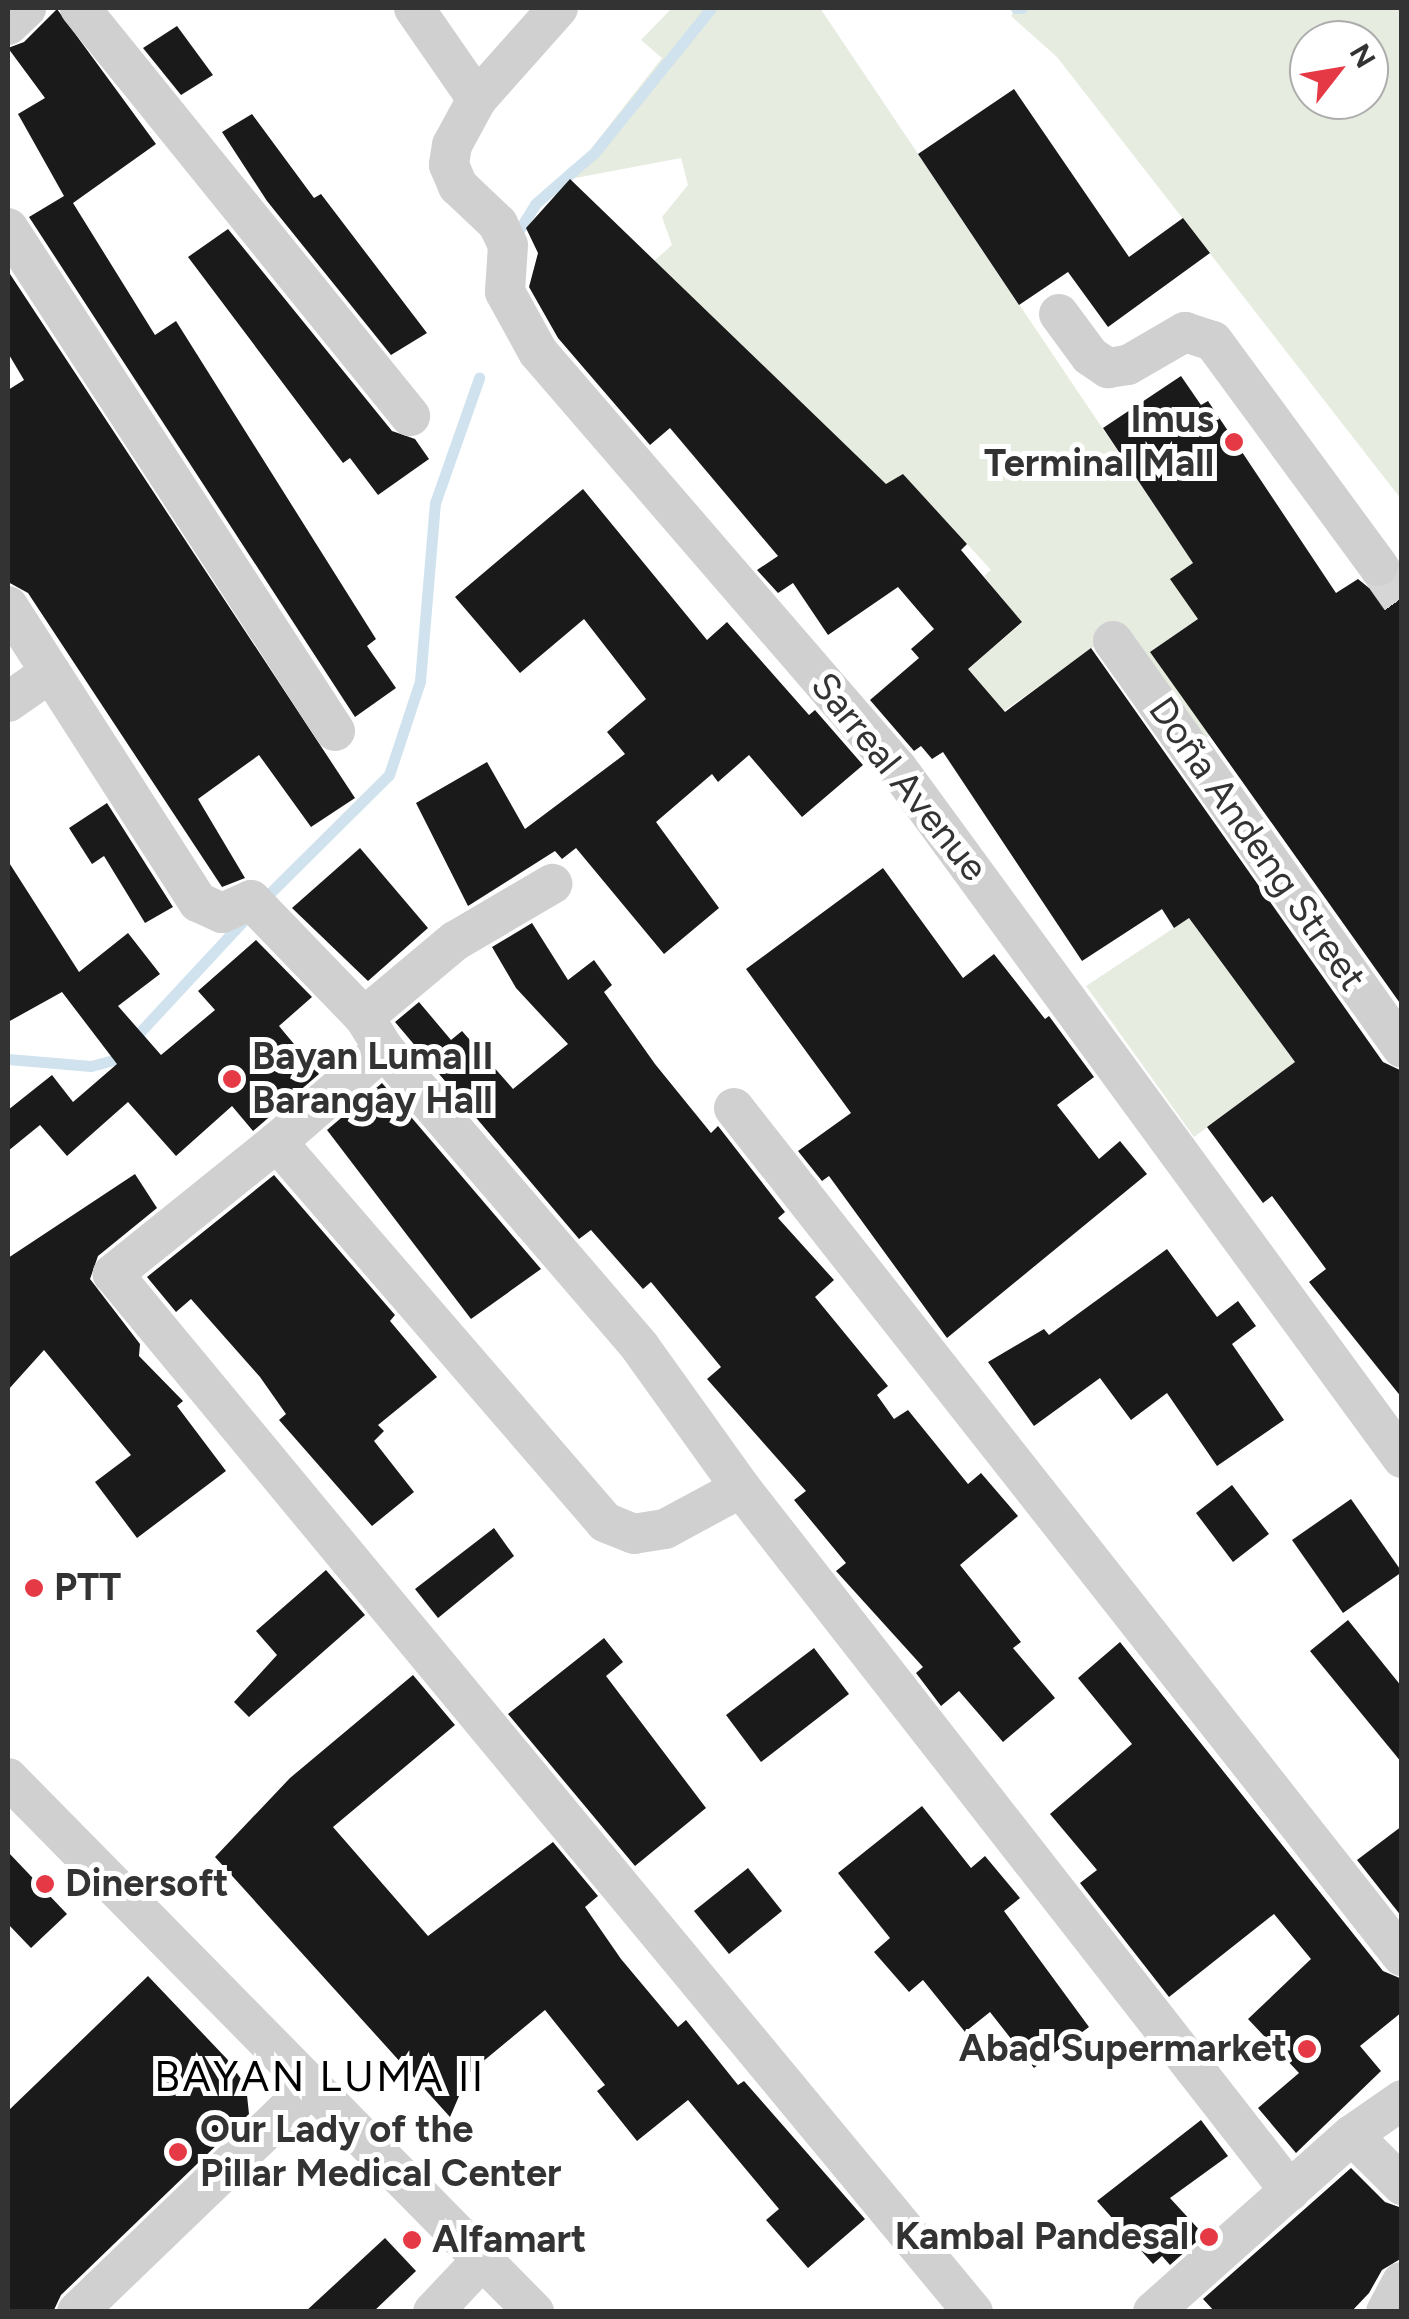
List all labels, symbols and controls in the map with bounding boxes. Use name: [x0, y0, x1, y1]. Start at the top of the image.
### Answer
north arrow: [1289, 20, 1389, 120]
text: N: [1343, 38, 1383, 74]
place label: Imus Terminal Mall: [984, 397, 1214, 486]
marker: Imus Terminal Mall: [1223, 431, 1245, 453]
street label: Sarreal Avenue: [801, 664, 997, 890]
street label: Doña Andeng Street: [1139, 689, 1375, 999]
place label: Bayan Luma II Barangay Hall: [252, 1034, 494, 1124]
marker: Bayan Luma II Barangay Hall: [221, 1068, 243, 1090]
place label: PTT: [54, 1565, 121, 1611]
marker: PTT: [23, 1577, 45, 1599]
place label: Dinersoft: [65, 1861, 229, 1907]
marker: Dinersoft: [34, 1873, 56, 1895]
place label: Abad Supermarket: [959, 2026, 1287, 2072]
marker: Abad Supermarket: [1296, 2038, 1318, 2060]
district label: BAYAN LUMA II: [154, 2052, 486, 2102]
place label: Our Lady of the Pillar Medical Center: [200, 2107, 561, 2196]
marker: Our Lady of the Pillar Medical Center: [165, 2139, 191, 2165]
place label: Kambal Pandesal: [895, 2214, 1189, 2260]
place label: Alfamart: [432, 2217, 586, 2263]
marker: Kambal Pandesal: [1198, 2226, 1220, 2248]
marker: Alfamart: [401, 2229, 423, 2251]

